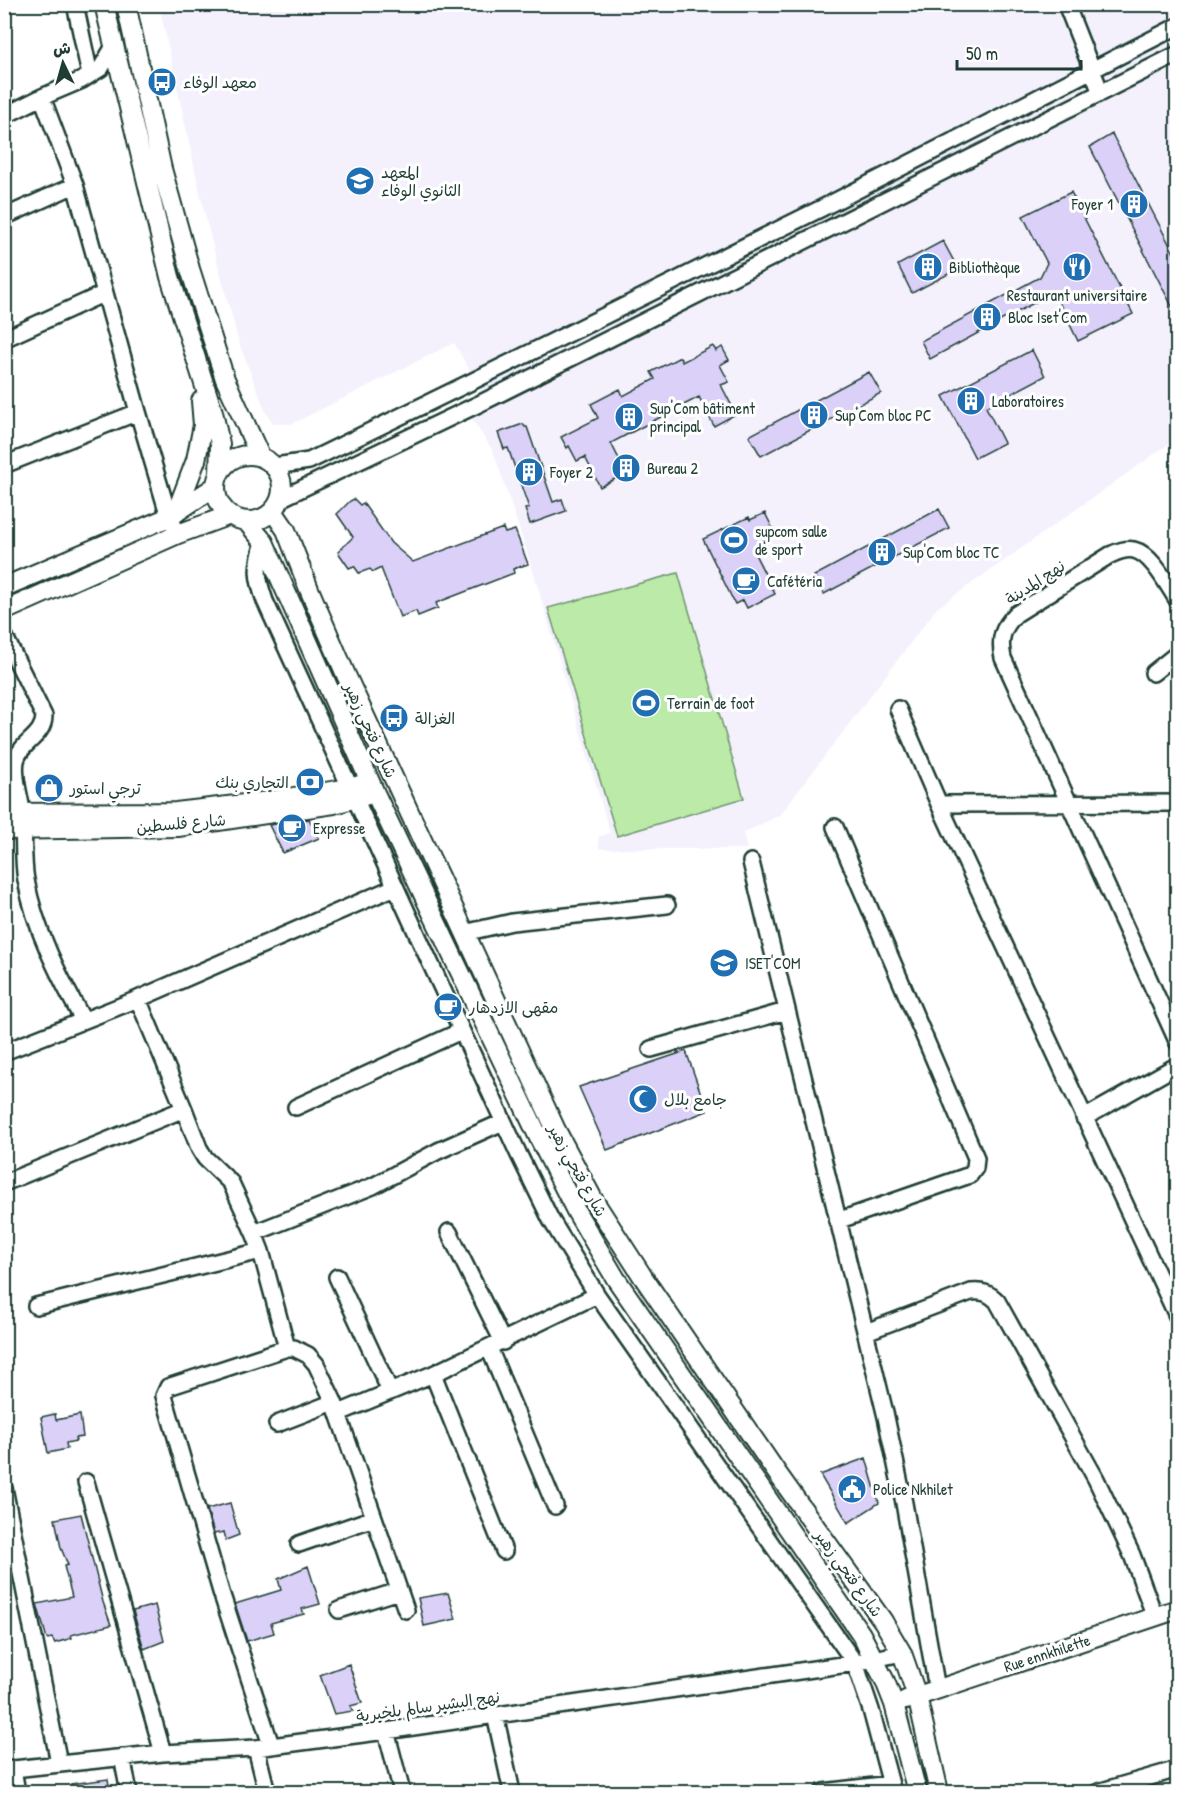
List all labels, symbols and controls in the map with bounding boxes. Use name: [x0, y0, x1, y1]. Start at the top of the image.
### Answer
north arrow: [33, 33, 93, 93]
scale bar: [957, 33, 1082, 71]
text: ش: [52, 36, 71, 60]
text: 50 m: [966, 41, 998, 66]
bus stop icon: معهد الوفاء: [146, 66, 178, 98]
place label: معهد الوفاء: [183, 71, 257, 93]
place label: المعهد الثانوي الوفاء: [381, 161, 461, 202]
school or university icon: المعهد الثانوي الوفاء: [344, 165, 376, 197]
building icon: Foyer 1: [1118, 188, 1150, 220]
place label: Foyer 1: [1071, 193, 1113, 215]
building icon: Bibliothèque: [912, 251, 944, 283]
restaurant icon: Restaurant universitaire: [1061, 251, 1093, 283]
place label: Bibliothèque: [949, 256, 1021, 278]
place label: Restaurant universitaire: [1007, 284, 1148, 306]
building icon: Bloc Iset'Com: [971, 301, 1003, 333]
place label: Bloc Iset'Com: [1008, 306, 1087, 328]
building icon: Laboratoires: [955, 385, 987, 417]
place label: Laboratoires: [992, 390, 1064, 412]
place label: Sup'Com bâtiment principal: [650, 397, 755, 437]
building icon: Sup'Com bloc PC: [798, 399, 830, 431]
building icon: Sup'Com bâtiment principal: [613, 401, 645, 433]
place label: Sup'Com bloc PC: [835, 404, 932, 426]
building icon: Bureau 2: [610, 452, 642, 484]
building icon: Foyer 2: [513, 456, 545, 488]
place label: Bureau 2: [647, 457, 698, 479]
place label: Foyer 2: [549, 461, 593, 483]
place label: supcom salle de sport: [755, 520, 828, 560]
sports icon: supcom salle de sport: [718, 524, 750, 556]
building icon: Sup'Com bloc TC: [866, 536, 898, 568]
place label: Sup'Com bloc TC: [903, 541, 1000, 563]
street label: نهج المدينة: [1001, 555, 1069, 609]
cafe icon: Cafétéria: [730, 565, 762, 597]
place label: Cafétéria: [767, 570, 822, 592]
street label: شارع فتحي زهير: [335, 677, 403, 783]
sports icon: Terrain de foot: [630, 687, 662, 719]
place label: Terrain de foot: [667, 692, 755, 714]
bus stop icon: الغزالة: [378, 702, 410, 734]
place label: الغزالة: [415, 707, 455, 729]
bank icon: التجاري بنك: [294, 766, 326, 798]
place label: التجاري بنك: [215, 771, 289, 794]
shop icon: ترجي استور: [33, 772, 65, 804]
place label: ترجي استور: [68, 777, 141, 803]
street label: شارع فلسطين: [135, 808, 227, 839]
cafe icon: Expresse: [276, 812, 308, 844]
place label: Expresse: [313, 817, 366, 839]
school or university icon: ISET'COM: [708, 947, 740, 979]
place label: ISET'COM: [745, 952, 800, 974]
cafe icon: مقهى الازدهار: [432, 991, 464, 1023]
place label: مقهى الازدهار: [468, 996, 558, 1018]
mosque icon: جامع بلال: [627, 1083, 659, 1115]
place label: جامع بلال: [664, 1088, 727, 1111]
street label: شارع فتحي زهير: [539, 1118, 613, 1222]
public building icon: Police Nkhilet: [836, 1473, 868, 1505]
place label: Police Nkhilet: [873, 1478, 953, 1500]
street label: شارع فتحي زهير: [805, 1523, 888, 1623]
street label: Rue ennkhilette: [1001, 1629, 1094, 1677]
street label: نهج البشير سالم بلخيرية: [355, 1685, 502, 1729]

